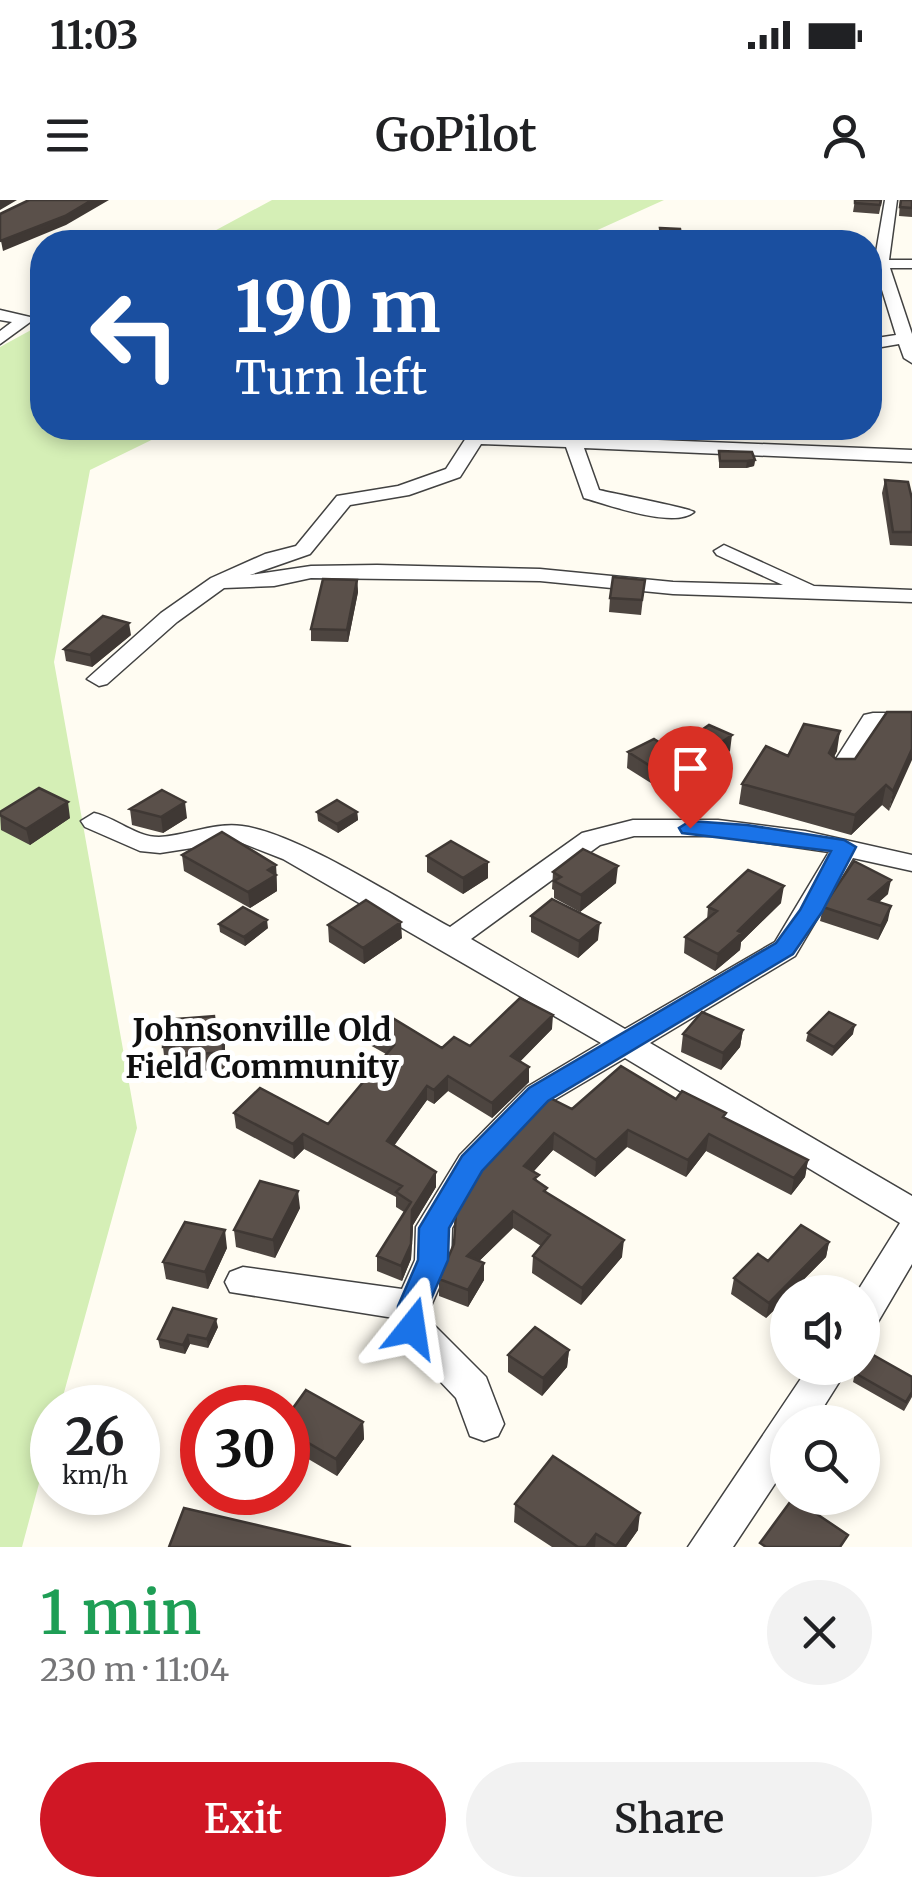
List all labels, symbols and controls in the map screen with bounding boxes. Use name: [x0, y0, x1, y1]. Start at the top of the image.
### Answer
text: 11:03: [50, 12, 139, 59]
text: GoPilot: [375, 107, 537, 163]
icon: menu: [40, 108, 95, 163]
icon: person: [817, 108, 872, 163]
text: 190 m: [235, 263, 441, 351]
icon: left: [70, 270, 200, 400]
text: Turn left: [235, 350, 427, 406]
pin: [648, 726, 733, 829]
icon: arrive: [663, 741, 718, 796]
district label: Johnsonville Old Field Community: [125, 1010, 400, 1087]
map controls: [770, 1275, 880, 1515]
button: sound: [770, 1275, 880, 1385]
position arrow: [360, 1276, 464, 1380]
speed limit sign: 30: [180, 1385, 310, 1515]
button: search: [770, 1405, 880, 1515]
text: 26: [65, 1406, 125, 1469]
text: km/h: [62, 1459, 128, 1491]
text: 1 min: [40, 1575, 201, 1650]
button: close: [767, 1580, 872, 1685]
text: 230 m · 11:04: [40, 1650, 229, 1690]
button: Exit: [40, 1762, 446, 1877]
button: Share: [466, 1762, 872, 1877]

